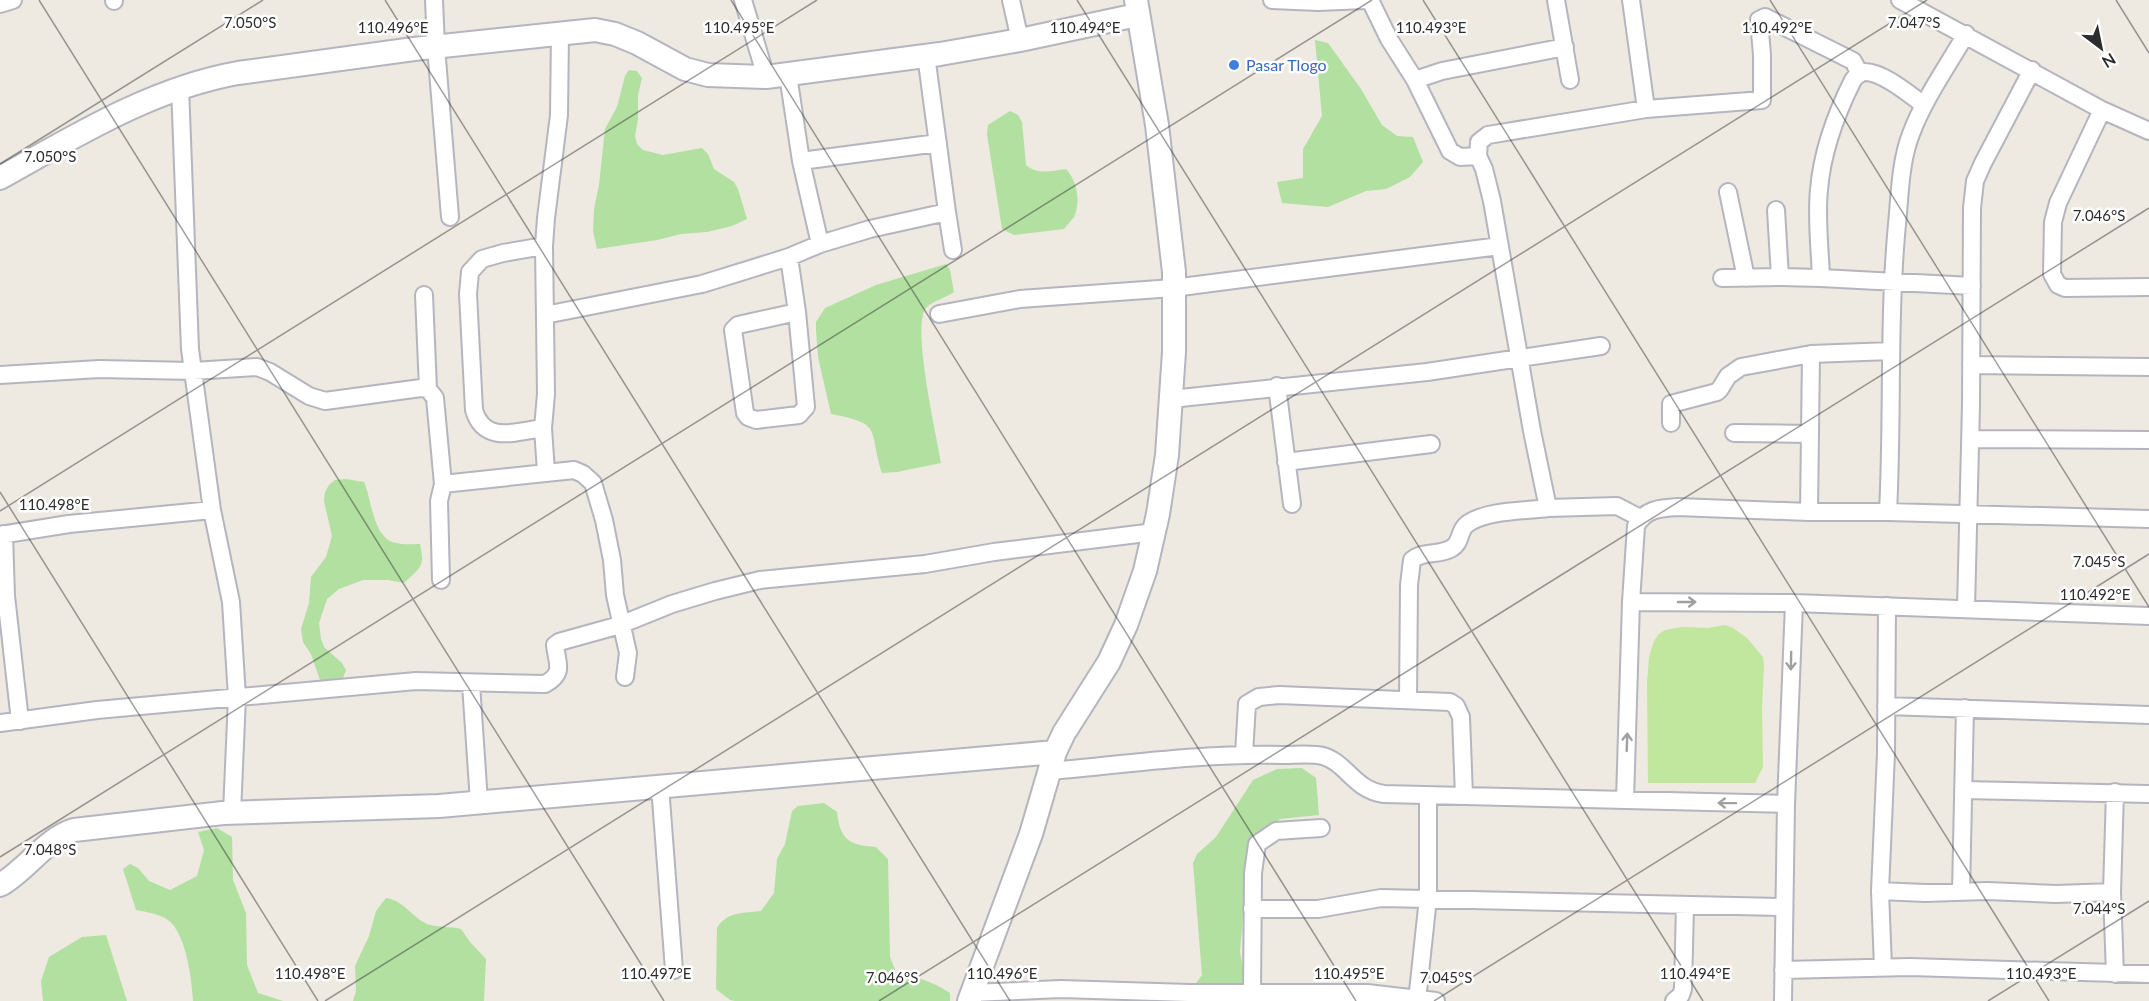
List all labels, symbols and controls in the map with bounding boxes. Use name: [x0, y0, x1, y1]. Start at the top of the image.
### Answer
text: 7.050°S: [224, 13, 276, 31]
text: 7.047°S: [1888, 13, 1940, 31]
text: 110.496°E: [358, 18, 428, 36]
text: 110.495°E: [704, 18, 774, 36]
text: 110.494°E: [1050, 18, 1120, 36]
text: 110.493°E: [1396, 18, 1466, 36]
text: 110.492°E: [1742, 18, 1812, 36]
north arrow: [2071, 18, 2131, 78]
text: N: [2099, 50, 2119, 72]
place label: Pasar Tlogo: [1246, 55, 1327, 74]
marker: Pasar Tlogo: [1227, 58, 1241, 72]
text: 7.050°S: [24, 147, 76, 165]
text: 7.046°S: [2073, 206, 2125, 224]
text: 110.498°E: [19, 495, 89, 513]
text: 7.045°S: [2073, 552, 2125, 570]
text: 110.492°E: [2060, 585, 2130, 603]
one-way arrow: [1676, 596, 1696, 608]
one-way arrow: [1786, 651, 1797, 671]
one-way arrow: [1622, 732, 1633, 752]
one-way arrow: [1718, 797, 1738, 808]
text: 7.048°S: [24, 840, 76, 858]
text: 7.044°S: [2073, 899, 2125, 917]
text: 110.498°E: [275, 964, 345, 982]
text: 110.497°E: [621, 964, 691, 982]
text: 110.496°E: [967, 964, 1037, 982]
text: 110.495°E: [1314, 964, 1384, 982]
text: 110.494°E: [1660, 964, 1730, 982]
text: 110.493°E: [2006, 964, 2076, 982]
text: 7.046°S: [866, 968, 918, 986]
text: 7.045°S: [1420, 968, 1472, 986]

